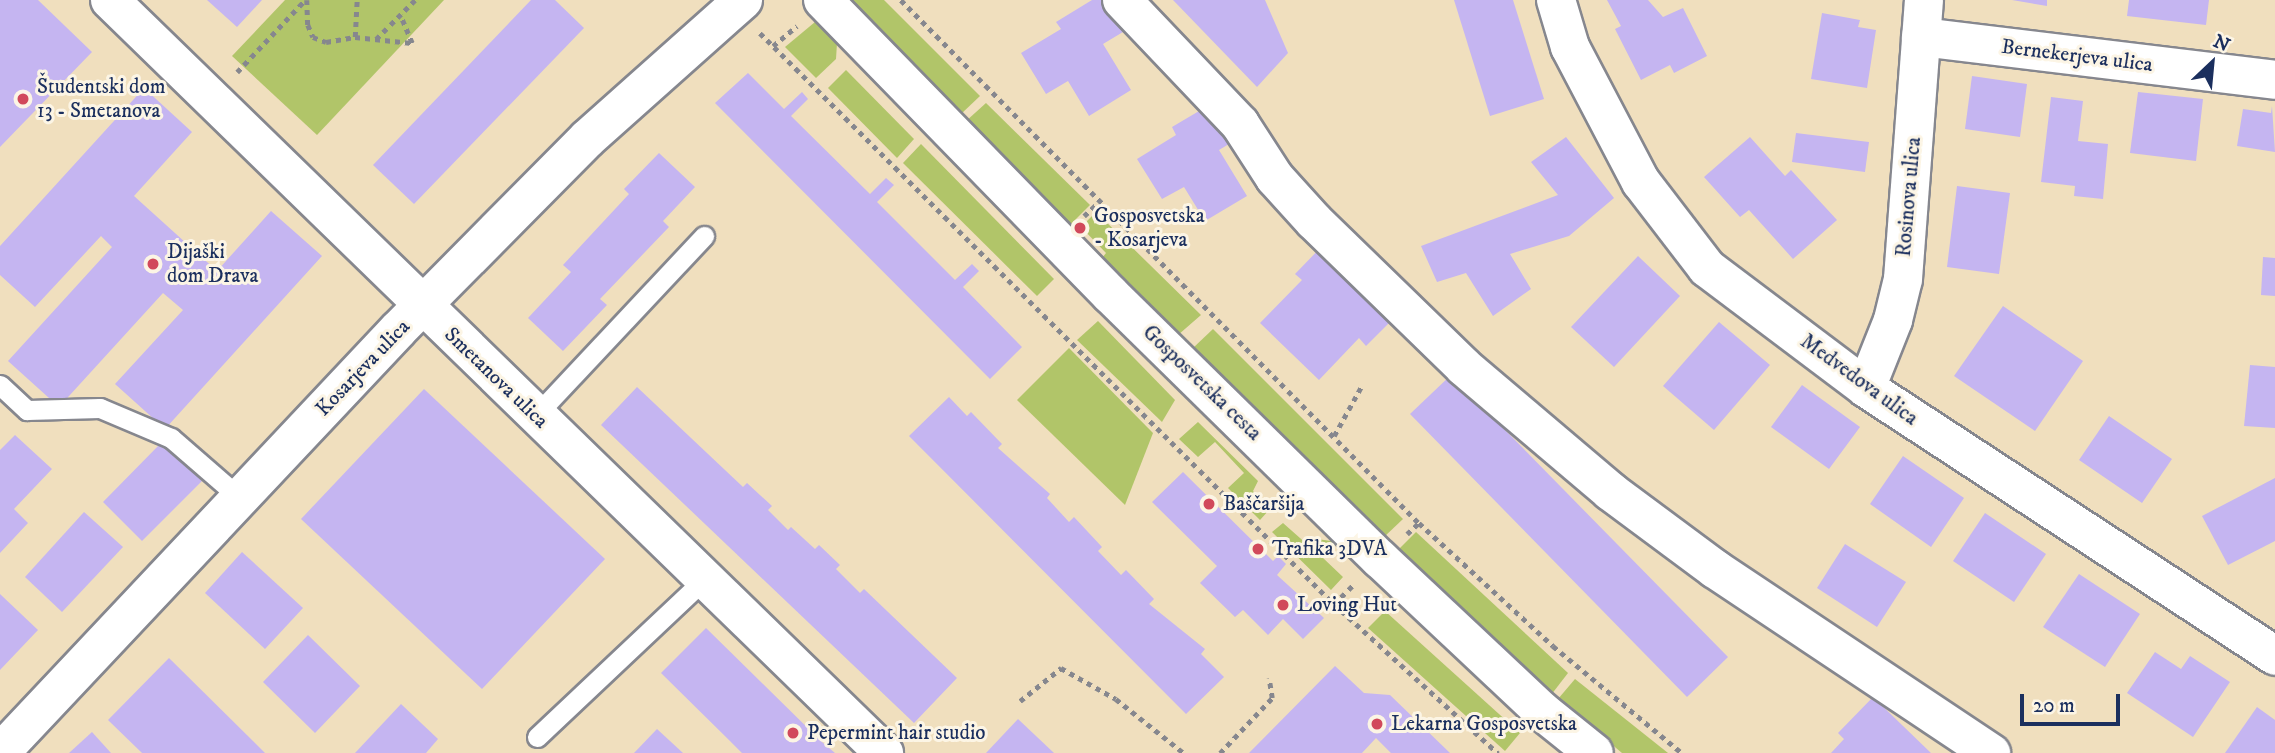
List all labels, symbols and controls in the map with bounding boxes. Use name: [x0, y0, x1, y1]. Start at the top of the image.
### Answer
north arrow: [2177, 28, 2247, 98]
text: N: [2209, 30, 2233, 57]
street label: Bernekerjeva ulica: [2000, 34, 2154, 78]
place label: Študentski dom 13 - Smetanova: [37, 74, 165, 124]
marker: Študentski dom 13 - Smetanova: [15, 91, 31, 107]
street label: Rosinova ulica: [1891, 136, 1927, 258]
place label: Gosposvetska - Kosarjeva: [1094, 203, 1205, 253]
marker: Gosposvetska - Kosarjeva: [1072, 220, 1088, 236]
place label: Dijaški dom Drava: [167, 239, 258, 289]
marker: Dijaški dom Drava: [145, 256, 161, 272]
street label: Kosarjeva ulica: [311, 314, 415, 422]
street label: Gosposvetska cesta: [1137, 320, 1267, 446]
street label: Smetanova ulica: [439, 322, 553, 434]
street label: Medvedova ulica: [1795, 329, 1923, 431]
place label: Baščaršija: [1223, 491, 1304, 517]
marker: Baščaršija: [1201, 496, 1217, 512]
place label: Trafika 3DVA: [1272, 536, 1387, 562]
marker: Trafika 3DVA: [1250, 541, 1266, 557]
place label: Loving Hut: [1297, 592, 1397, 618]
marker: Loving Hut: [1275, 597, 1291, 613]
scale bar: [2023, 680, 2123, 724]
text: 20 m: [2033, 693, 2075, 719]
place label: Lekarna Gosposvetska: [1391, 711, 1577, 737]
marker: Lekarna Gosposvetska: [1369, 716, 1385, 732]
place label: Pepermint hair studio: [807, 720, 986, 746]
marker: Pepermint hair studio: [785, 725, 801, 741]

